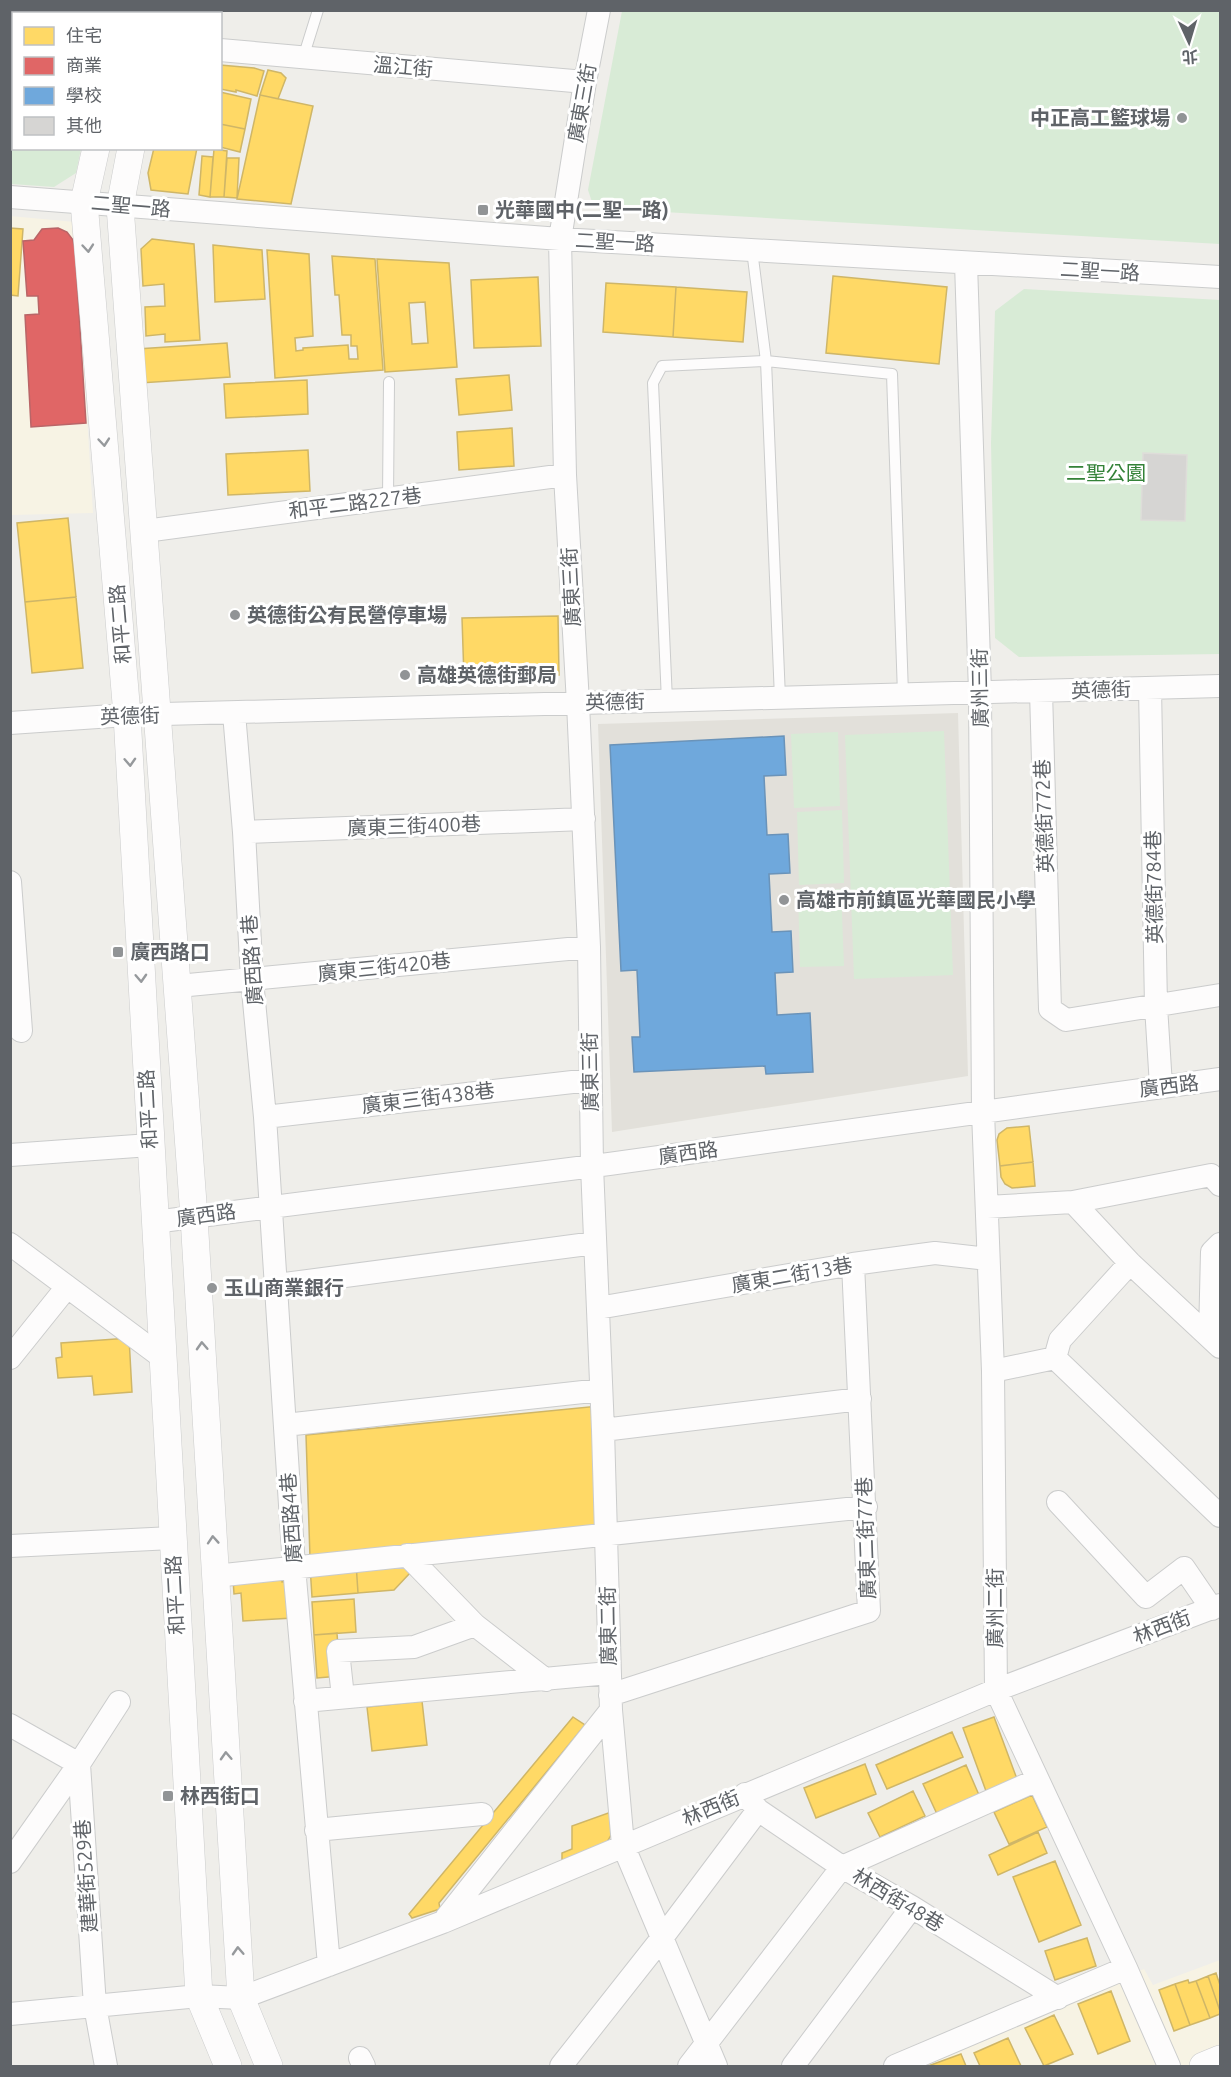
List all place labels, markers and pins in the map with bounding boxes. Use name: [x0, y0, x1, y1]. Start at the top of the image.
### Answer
place label: 中正高工籃球場: [1030, 106, 1170, 129]
marker: 中正高工籃球場: [1175, 111, 1189, 125]
place label: 光華國中(二聖一路): [495, 198, 669, 221]
marker: 光華國中(二聖一路): [476, 203, 490, 217]
place label: 英德街公有民營停車場: [247, 603, 447, 626]
marker: 英德街公有民營停車場: [228, 608, 242, 622]
place label: 高雄英德街郵局: [417, 663, 557, 686]
marker: 高雄英德街郵局: [398, 668, 412, 682]
place label: 高雄市前鎮區光華國民小學: [796, 888, 1036, 911]
marker: 高雄市前鎮區光華國民小學: [777, 893, 791, 907]
place label: 廣西路口: [130, 940, 210, 963]
marker: 廣西路口: [111, 945, 125, 959]
place label: 玉山商業銀行: [224, 1276, 344, 1299]
marker: 玉山商業銀行: [205, 1281, 219, 1295]
place label: 林西街口: [180, 1784, 260, 1807]
marker: 林西街口: [161, 1789, 175, 1803]

